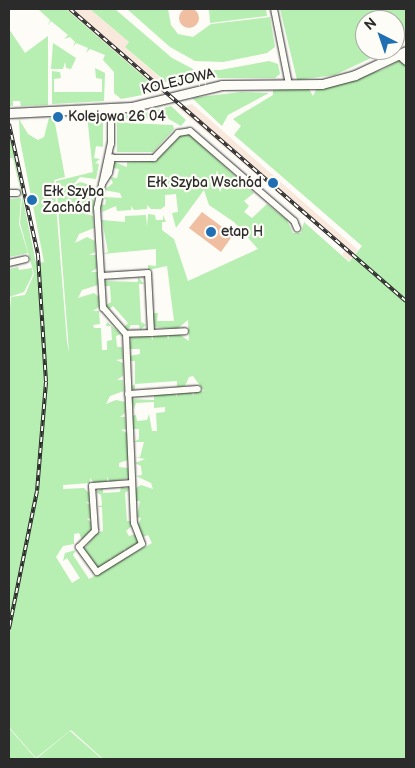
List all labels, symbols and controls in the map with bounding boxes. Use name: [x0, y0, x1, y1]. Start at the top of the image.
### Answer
north arrow: [355, 10, 405, 60]
text: N: [361, 14, 380, 34]
street label: KOLEJOWA: [140, 65, 216, 99]
place label: Kolejowa 26 04: [68, 109, 166, 125]
marker: Kolejowa 26 04: [52, 111, 64, 123]
place label: Ełk Szyba Wschód: [146, 175, 262, 191]
marker: Ełk Szyba Wschód: [266, 176, 280, 190]
place label: Ełk Szyba Zachód: [43, 184, 104, 216]
marker: Ełk Szyba Zachód: [25, 193, 39, 207]
place label: etap H: [221, 224, 263, 240]
marker: etap H: [205, 226, 217, 238]

